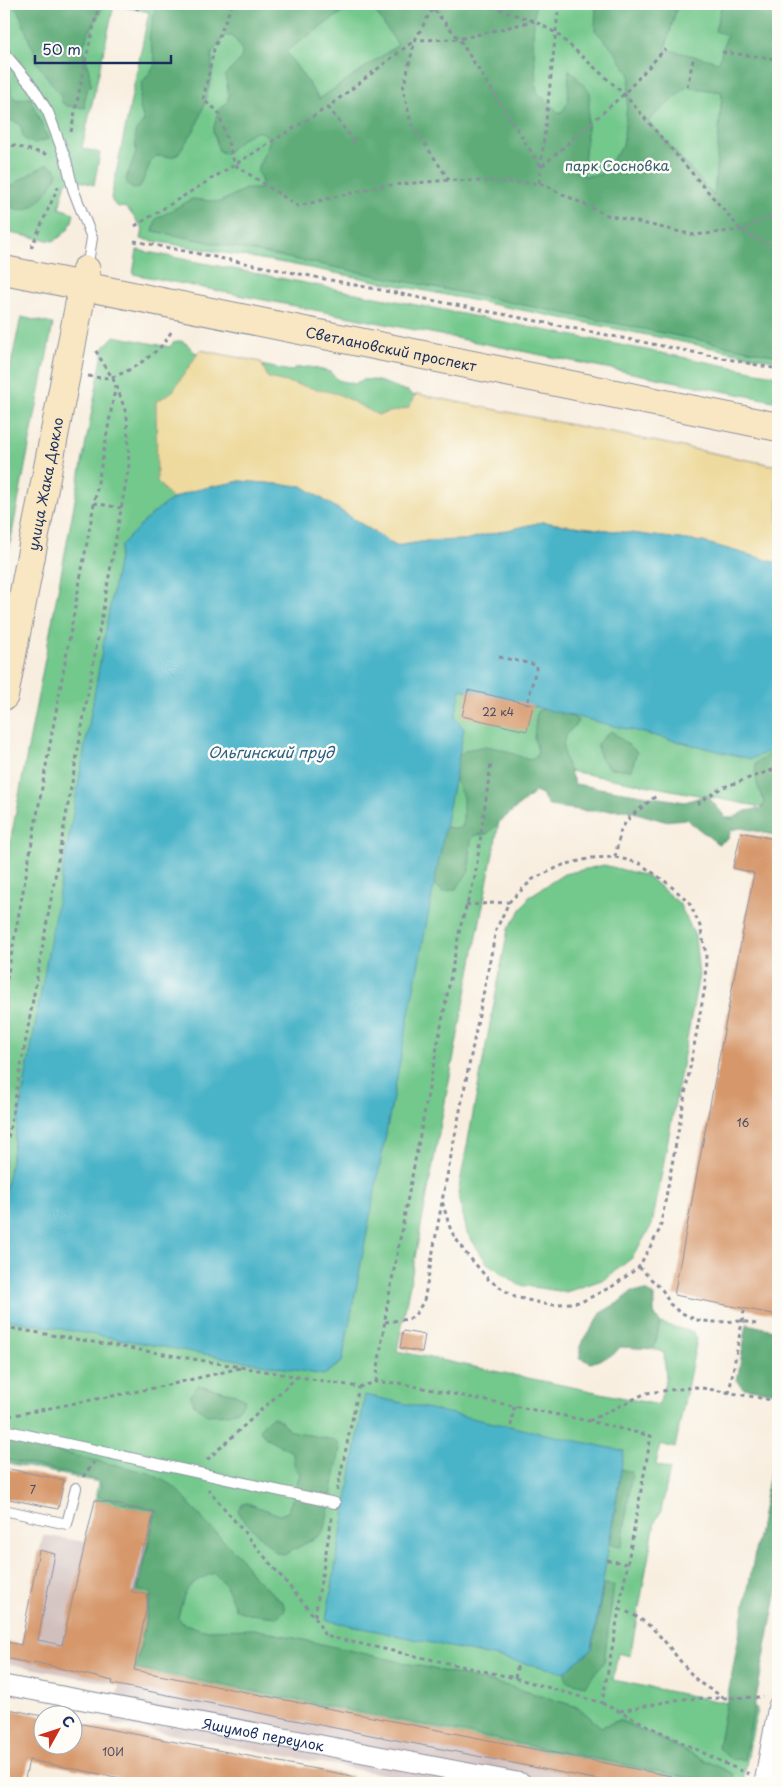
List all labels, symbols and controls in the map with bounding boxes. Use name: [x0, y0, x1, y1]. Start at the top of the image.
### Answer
scale bar: [35, 32, 171, 64]
text: 50 m: [42, 37, 81, 60]
park label: парк Сосновка: [565, 155, 670, 176]
street label: Светлановский проспект: [304, 321, 479, 376]
street label: улица Жака Дюкло: [22, 415, 68, 552]
house number: 22 к4: [482, 703, 514, 720]
water label: Ольгинский пруд: [208, 740, 335, 763]
house number: 16: [737, 1114, 750, 1131]
house number: 7: [30, 1481, 36, 1498]
north arrow: [32, 1704, 82, 1754]
text: С: [57, 1711, 80, 1732]
street label: Яшумов переулок: [200, 1712, 327, 1756]
house number: 10И: [102, 1743, 124, 1760]

